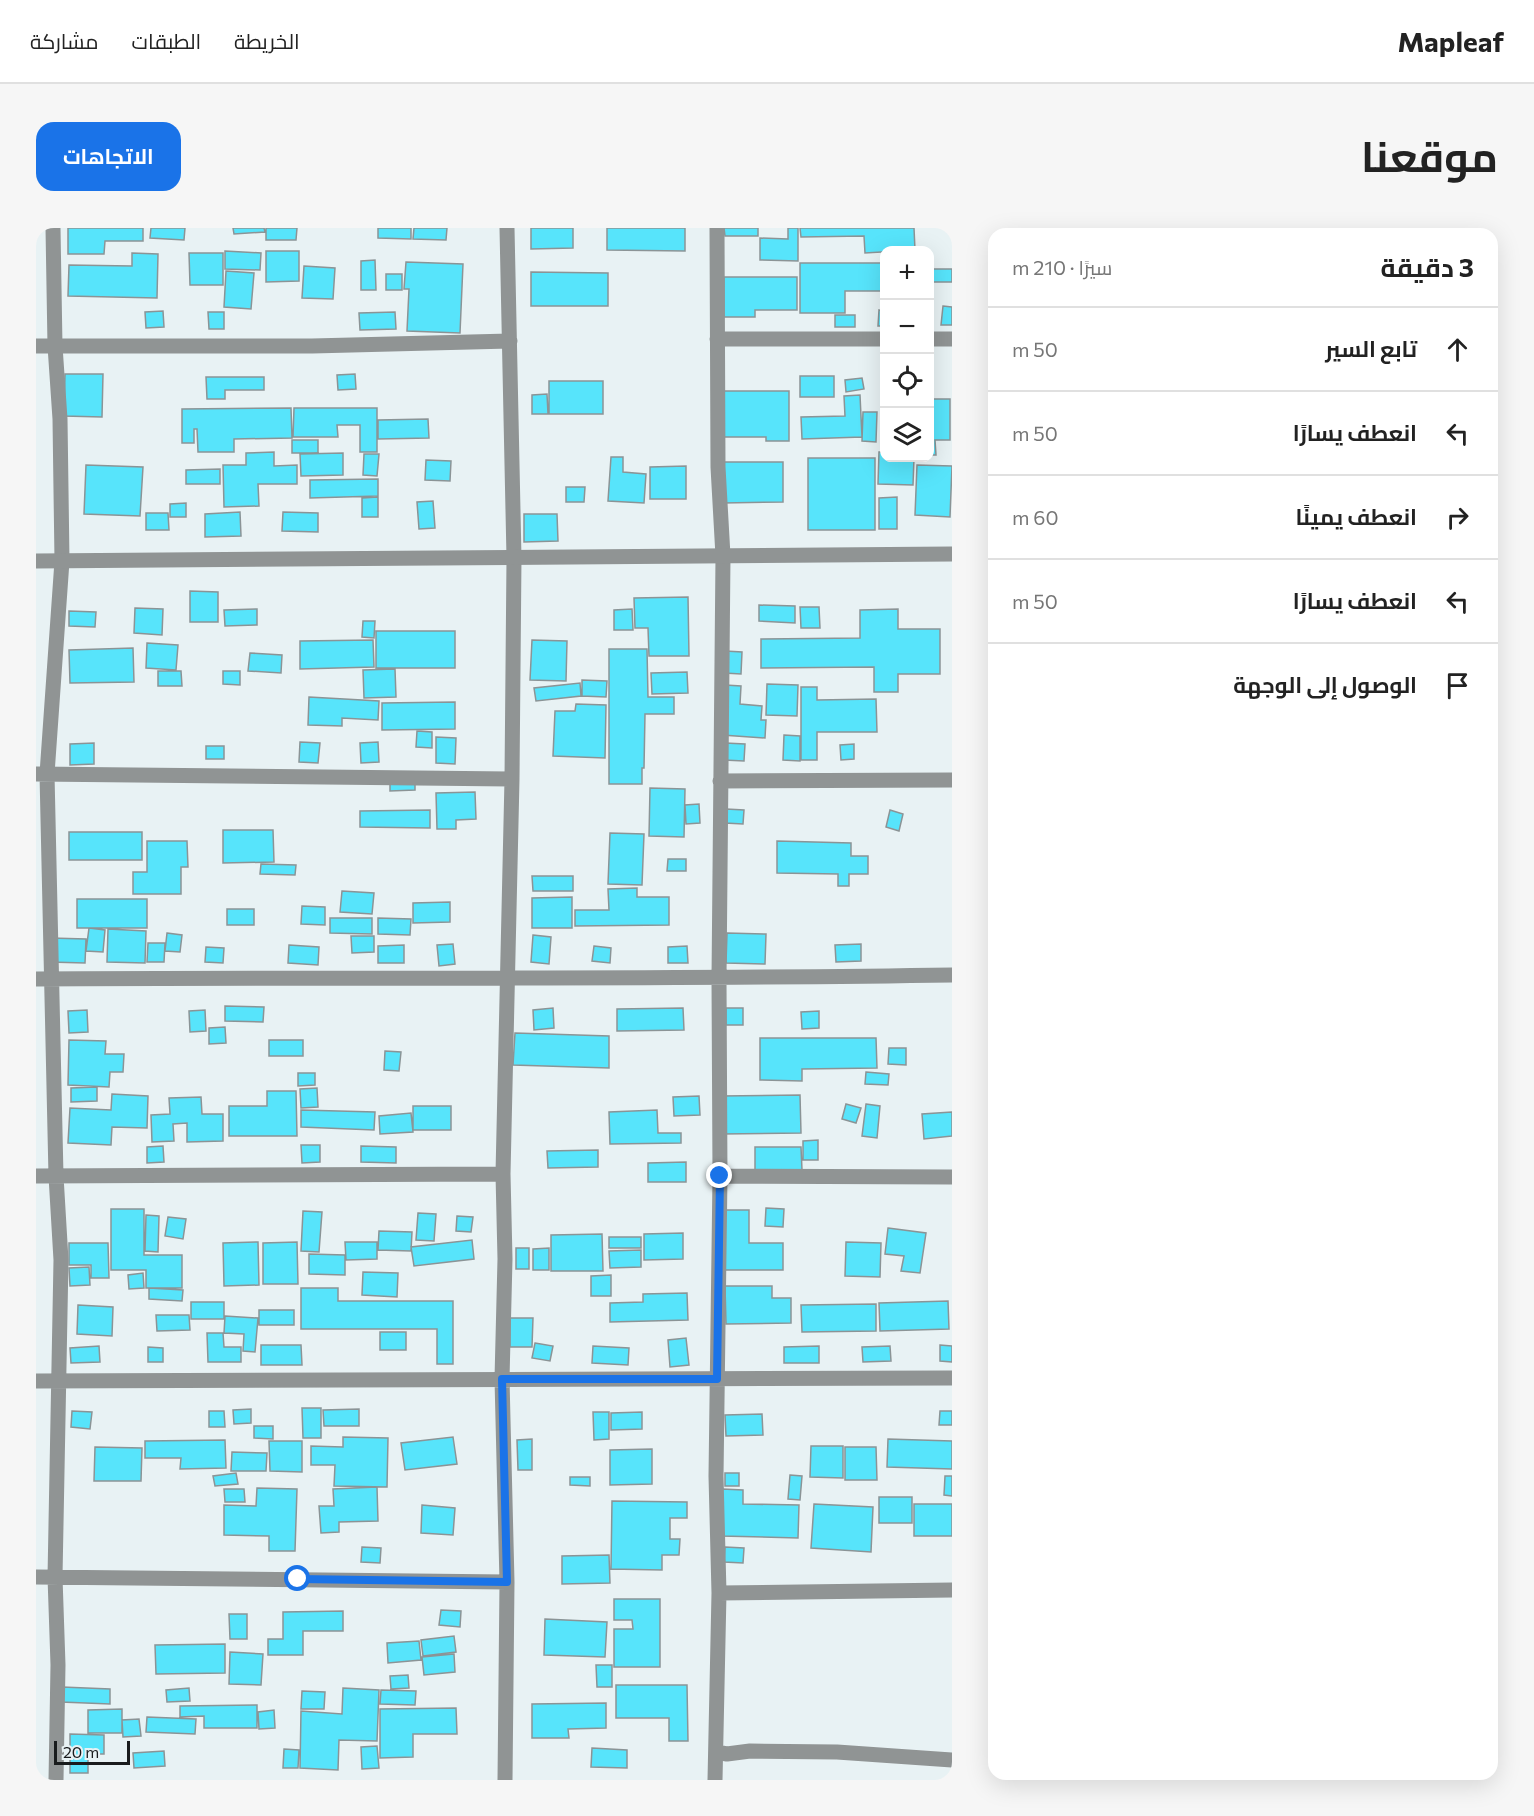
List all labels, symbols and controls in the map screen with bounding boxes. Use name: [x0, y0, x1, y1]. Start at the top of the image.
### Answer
text: Mapleaf: [1397, 24, 1504, 58]
text: مشاركة: [30, 28, 99, 53]
text: الطبقات: [132, 28, 201, 53]
text: الخريطة: [234, 28, 300, 53]
button: الاتجاهات: [36, 122, 181, 191]
text: موقعنا: [1361, 129, 1498, 181]
map controls: [880, 246, 934, 462]
button: +: [880, 246, 934, 300]
text: 3 دقيقة: [1380, 251, 1474, 282]
text: سيرًا · 210 m: [1012, 255, 1112, 279]
button: −: [880, 300, 934, 354]
icon: ahead: [1441, 333, 1474, 366]
text: تابع السير: [1325, 335, 1417, 362]
text: 50 m: [1012, 337, 1058, 361]
button: locate: [880, 354, 934, 408]
button: layers: [880, 408, 934, 462]
icon: left: [1441, 417, 1474, 450]
text: انعطف يسارًا: [1293, 419, 1417, 446]
text: 50 m: [1012, 421, 1058, 445]
icon: right: [1441, 501, 1474, 534]
text: انعطف يمينًا: [1296, 503, 1417, 530]
text: 60 m: [1012, 505, 1059, 529]
icon: left: [1441, 585, 1474, 618]
text: انعطف يسارًا: [1293, 587, 1417, 614]
text: 50 m: [1012, 589, 1058, 613]
icon: arrive: [1441, 669, 1474, 702]
text: الوصول إلى الوجهة: [1233, 671, 1417, 698]
route end: [706, 1162, 732, 1188]
route start: [284, 1565, 310, 1591]
scale bar: [54, 1738, 130, 1766]
text: 20 m: [63, 1742, 99, 1761]

